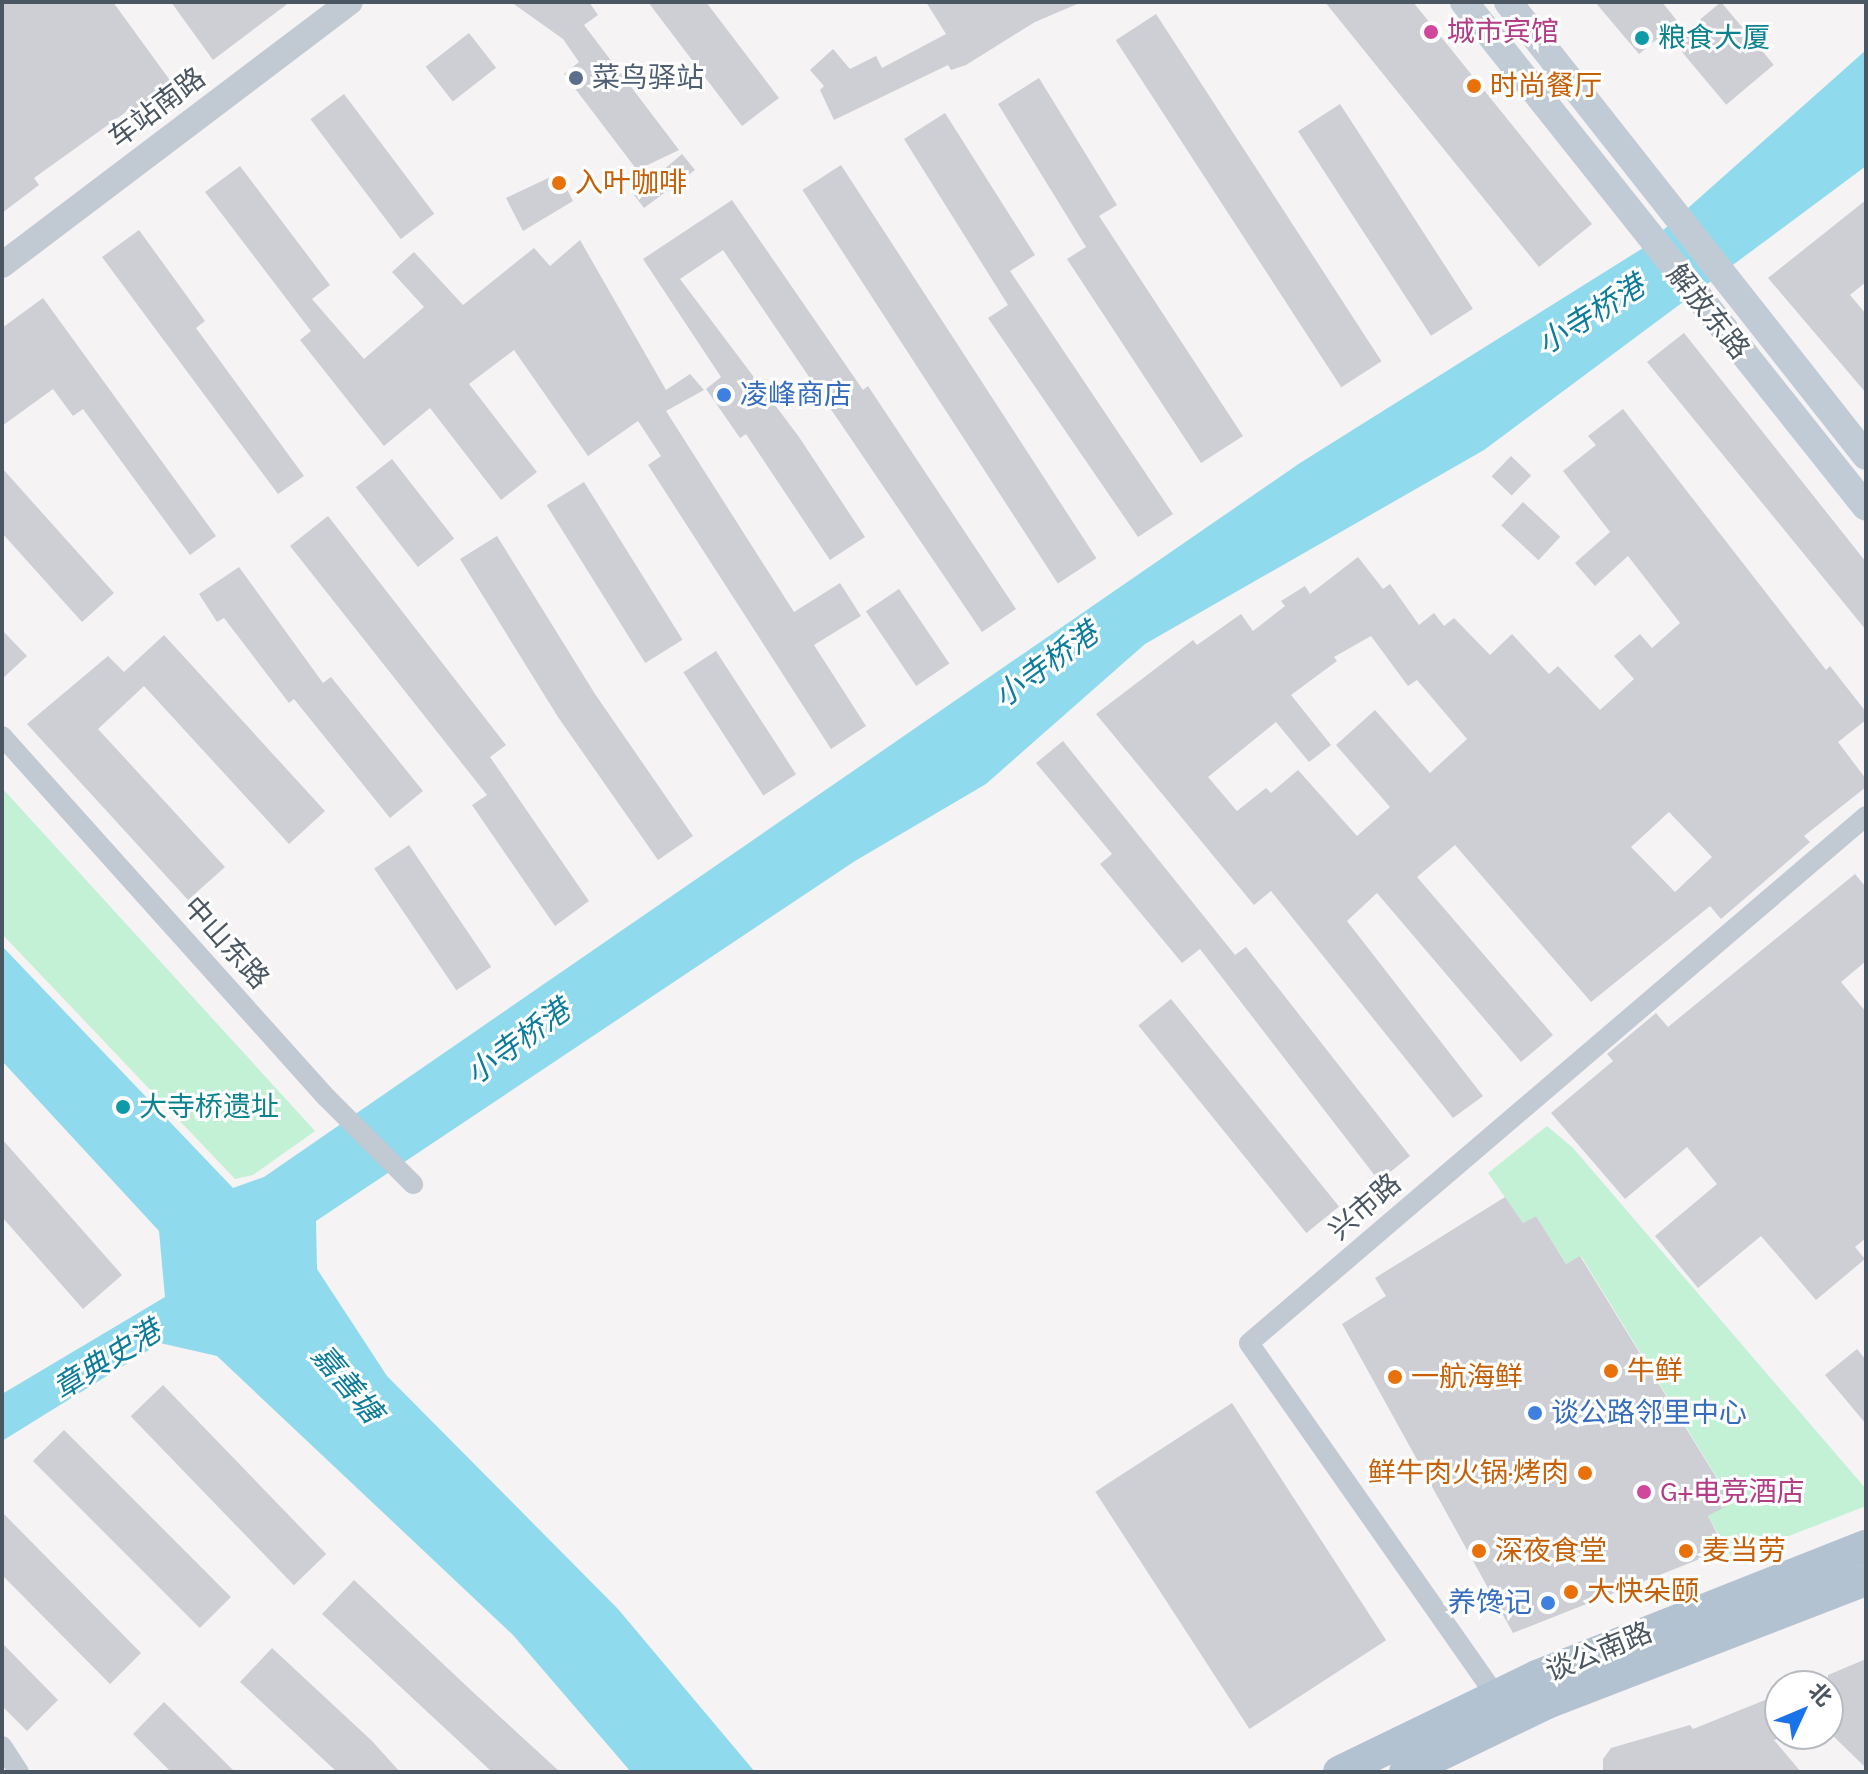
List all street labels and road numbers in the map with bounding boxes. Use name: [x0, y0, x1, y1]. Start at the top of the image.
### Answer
street label: 车站南路: [102, 61, 212, 155]
street label: 解放东路: [1660, 258, 1756, 366]
street label: 中山东路: [176, 890, 276, 996]
street label: 兴市路: [1322, 1167, 1408, 1247]
street label: 谈公南路: [1541, 1615, 1657, 1689]

